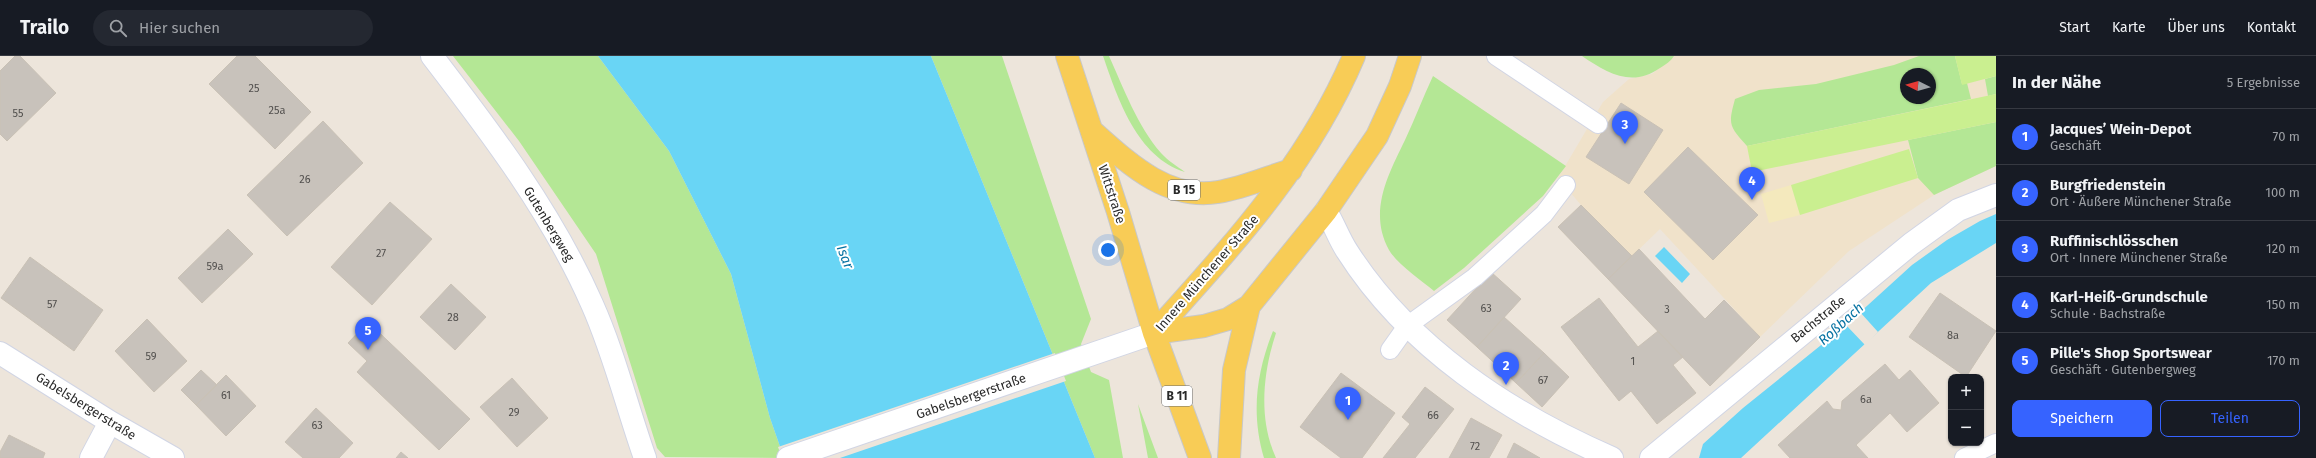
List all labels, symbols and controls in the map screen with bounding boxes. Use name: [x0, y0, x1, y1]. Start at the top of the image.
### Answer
search box: [93, 10, 373, 46]
text: Trailo: [20, 16, 69, 39]
icon: search: [107, 17, 129, 39]
text: Hier suchen: [139, 19, 220, 37]
text: Start: [2059, 19, 2090, 36]
text: Karte: [2112, 19, 2146, 36]
text: Über uns: [2168, 19, 2225, 36]
text: Kontakt: [2247, 19, 2296, 36]
north arrow: [1900, 68, 1936, 104]
text: In der Nähe: [2012, 72, 2101, 93]
text: 5 Ergebnisse: [2227, 75, 2300, 90]
house number: 25: [249, 82, 260, 95]
house number: 25a: [269, 104, 285, 117]
house number: 55: [13, 107, 24, 120]
pin: 3: [1612, 111, 1638, 144]
text: Jacques’ Wein-Depot: [2050, 120, 2191, 138]
text: 1: [2022, 129, 2028, 144]
text: 70 m: [2273, 129, 2300, 144]
text: Geschäft: [2050, 138, 2101, 153]
street label: Wittstraße: [1095, 163, 1129, 225]
pin: 4: [1739, 167, 1765, 200]
house number: 26: [299, 173, 311, 186]
text: Burgfriedenstein: [2050, 176, 2166, 194]
road number: B 15: [1168, 180, 1200, 200]
street label: Gutenbergweg: [521, 184, 577, 264]
text: 2: [2022, 185, 2028, 200]
text: 100 m: [2265, 185, 2300, 200]
text: Ort · Äußere Münchener Straße: [2050, 194, 2231, 209]
street label: Innere Münchener Straße: [1152, 212, 1262, 334]
text: Ruffinischlösschen: [2050, 232, 2178, 250]
your location: [1098, 240, 1118, 260]
text: 3: [2022, 241, 2028, 256]
text: 120 m: [2266, 241, 2300, 256]
water label: Isar: [833, 243, 857, 272]
house number: 27: [376, 247, 386, 260]
text: Ort · Innere Münchener Straße: [2050, 250, 2228, 265]
house number: 59a: [207, 260, 224, 273]
text: Karl-Heiß-Grundschule: [2050, 288, 2208, 306]
street label: Bachstraße: [1788, 292, 1848, 346]
text: 4: [2021, 297, 2029, 312]
text: 150 m: [2266, 297, 2300, 312]
house number: 57: [47, 298, 57, 311]
water label: Roßbach: [1815, 299, 1867, 349]
house number: 63: [1480, 302, 1492, 315]
house number: 3: [1664, 303, 1670, 316]
text: Schule · Bachstraße: [2050, 306, 2165, 321]
house number: 28: [447, 311, 459, 324]
pin: 5: [355, 317, 381, 350]
house number: 8a: [1947, 329, 1959, 342]
text: Pille's Shop Sportswear: [2050, 344, 2212, 362]
house number: 59: [145, 350, 157, 363]
pin: 2: [1493, 352, 1519, 385]
text: 5: [2022, 353, 2028, 368]
text: 170 m: [2267, 353, 2300, 368]
house number: 1: [1631, 355, 1635, 368]
text: Geschäft · Gutenbergweg: [2050, 362, 2196, 377]
street label: Gabelsbergerstraße: [33, 369, 139, 443]
street label: Gabelsbergerstraße: [914, 370, 1028, 422]
house number: 67: [1538, 374, 1548, 387]
map controls: [1948, 374, 1984, 446]
button: +: [1948, 374, 1984, 410]
road number: B 11: [1162, 386, 1192, 406]
pin: 1: [1335, 387, 1361, 420]
house number: 61: [221, 389, 231, 402]
house number: 6a: [1860, 393, 1872, 406]
button: Speichern: [2012, 400, 2152, 437]
button: Teilen: [2160, 400, 2300, 437]
house number: 29: [508, 406, 520, 419]
house number: 66: [1427, 409, 1439, 422]
button: −: [1948, 410, 1984, 446]
house number: 63: [311, 419, 323, 432]
house number: 72: [1470, 440, 1480, 453]

